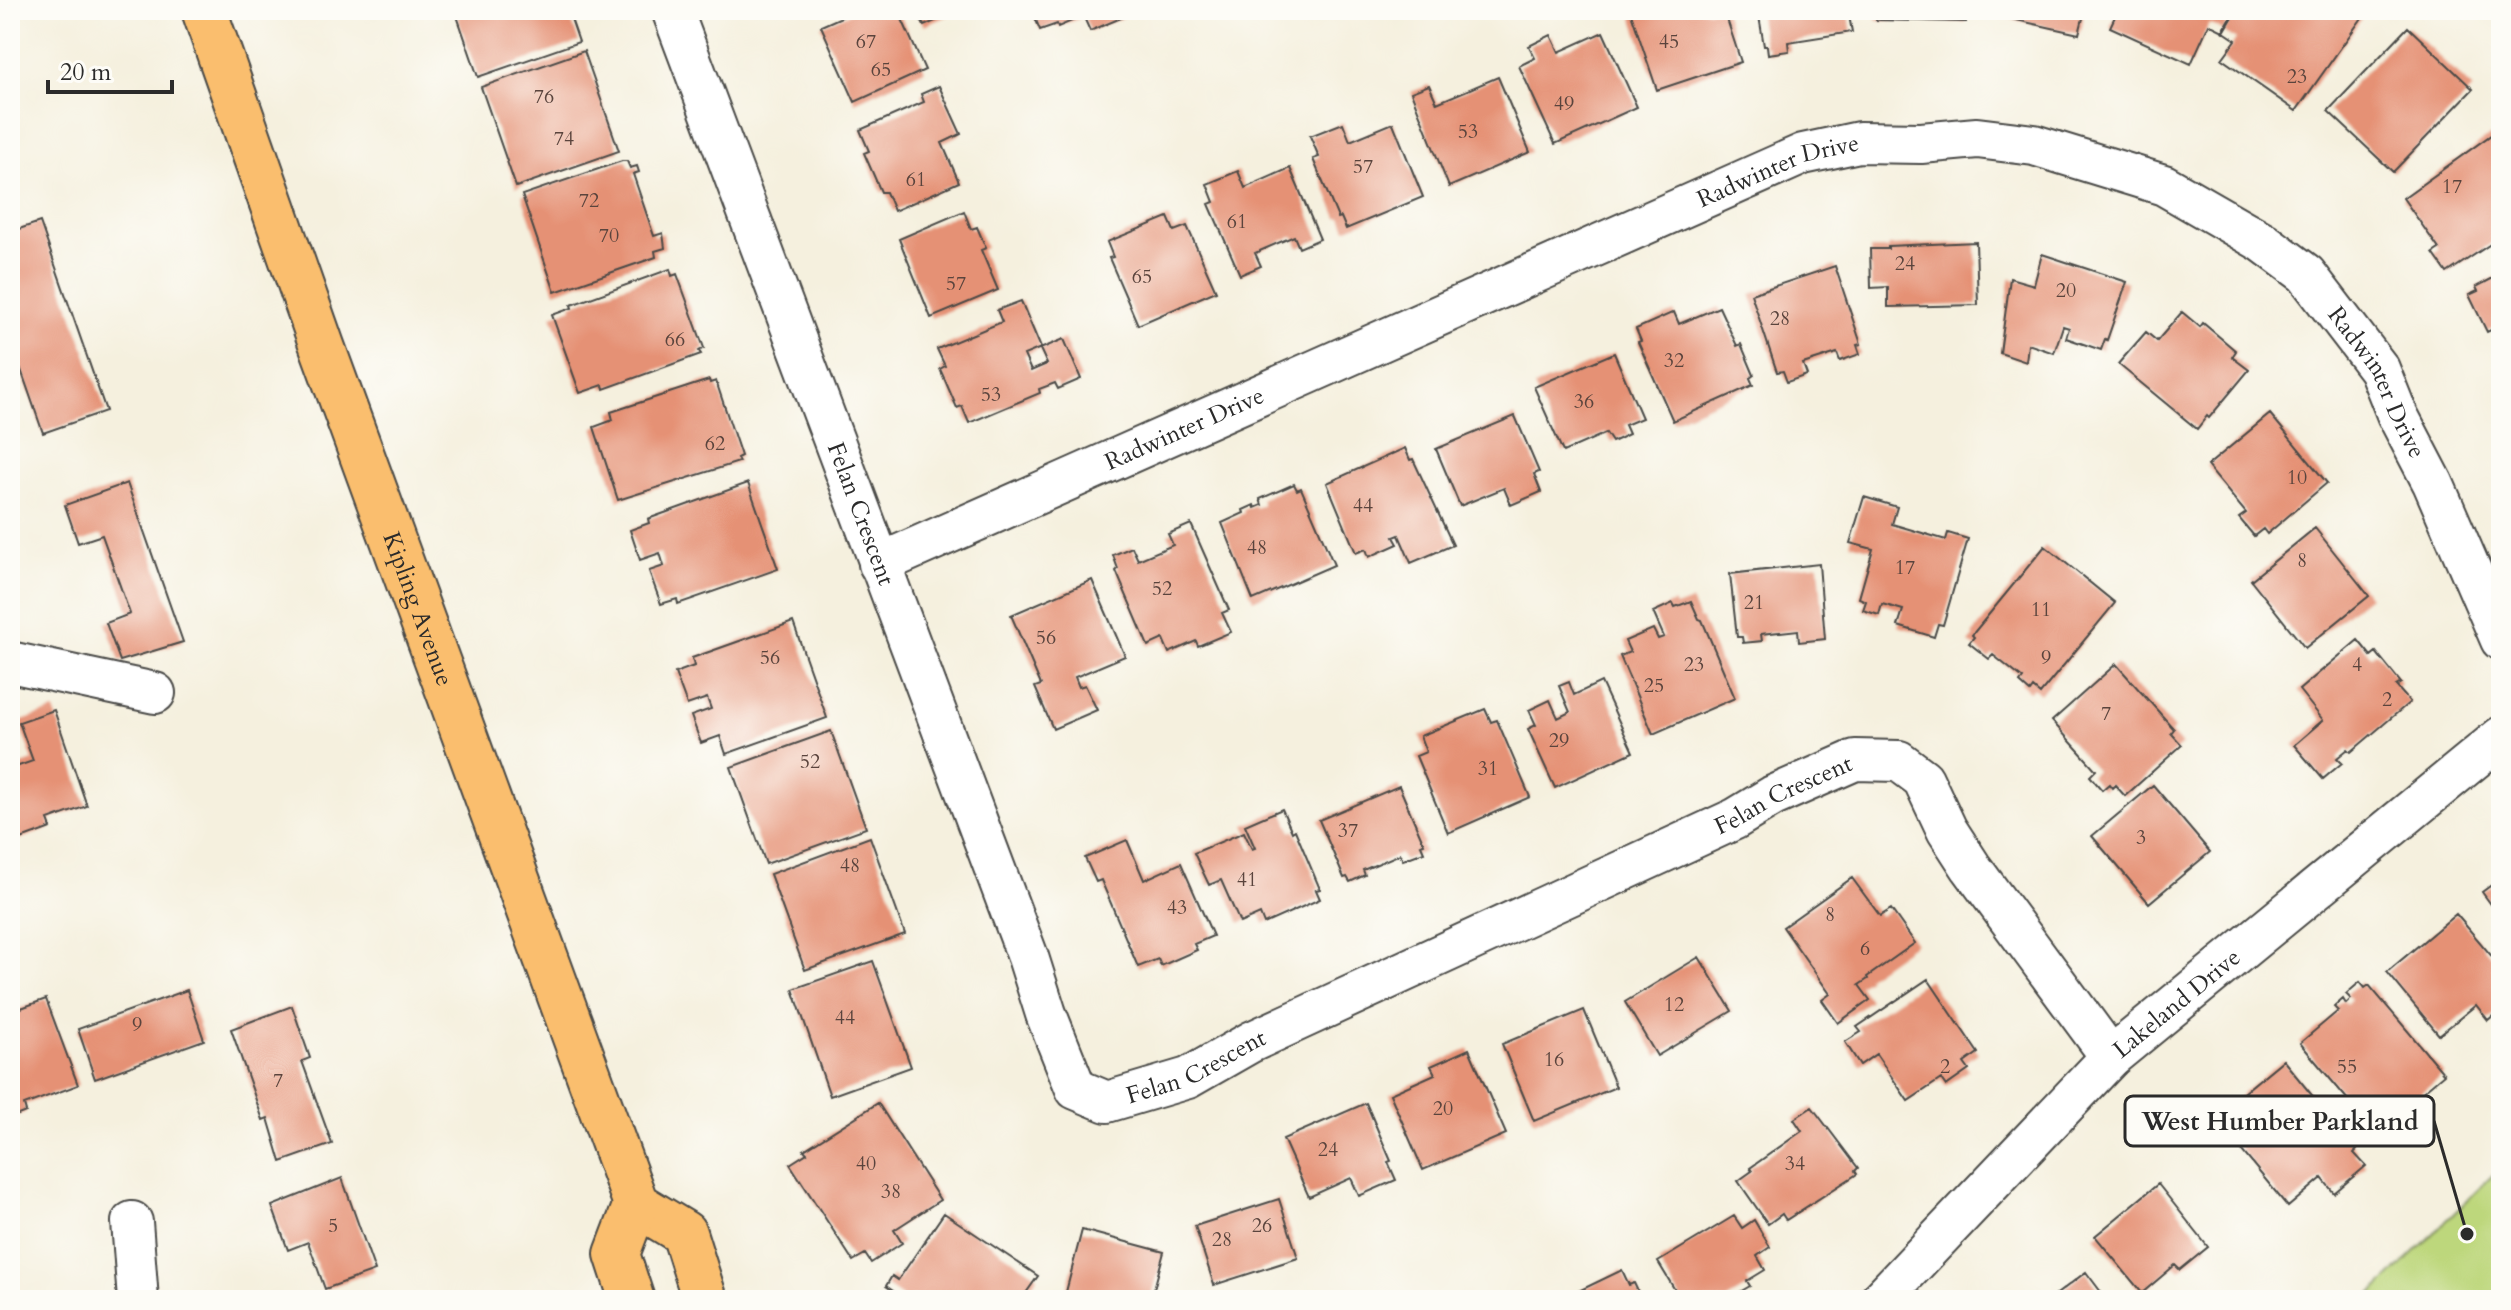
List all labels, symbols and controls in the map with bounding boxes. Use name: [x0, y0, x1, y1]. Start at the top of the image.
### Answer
house number: 67: [856, 28, 876, 55]
house number: 45: [1659, 28, 1679, 55]
scale bar: [48, 44, 172, 94]
text: 20 m: [60, 56, 112, 89]
house number: 65: [871, 56, 891, 83]
house number: 23: [2287, 63, 2307, 90]
house number: 76: [534, 83, 554, 110]
house number: 49: [1554, 90, 1574, 117]
house number: 53: [1458, 118, 1478, 145]
house number: 74: [554, 125, 574, 152]
street label: Radwinter Drive: [1692, 126, 1862, 216]
house number: 57: [1353, 153, 1373, 180]
house number: 61: [906, 166, 926, 193]
house number: 17: [2442, 173, 2462, 200]
house number: 72: [579, 187, 599, 214]
house number: 61: [1227, 208, 1247, 235]
house number: 70: [599, 222, 619, 249]
house number: 24: [1895, 250, 1915, 277]
house number: 65: [1132, 263, 1152, 290]
house number: 57: [946, 270, 966, 297]
house number: 20: [2056, 277, 2076, 304]
street label: Radwinter Drive: [2320, 299, 2434, 464]
house number: 28: [1770, 305, 1790, 332]
house number: 66: [665, 326, 685, 353]
house number: 32: [1664, 347, 1684, 374]
street label: Radwinter Drive: [1099, 379, 1269, 478]
house number: 53: [981, 381, 1001, 408]
house number: 36: [1574, 388, 1594, 415]
house number: 62: [705, 430, 725, 457]
street label: Felan Crescent: [819, 437, 903, 590]
house number: 10: [2287, 464, 2307, 491]
house number: 44: [1353, 492, 1373, 519]
street label: Kipling Avenue: [375, 527, 461, 690]
house number: 48: [1247, 534, 1267, 561]
house number: 8: [2297, 547, 2307, 574]
house number: 17: [1895, 554, 1915, 581]
house number: 52: [1152, 575, 1172, 602]
house number: 21: [1744, 589, 1764, 616]
house number: 11: [2031, 596, 2051, 623]
house number: 56: [1036, 624, 1056, 651]
house number: 56: [760, 644, 780, 671]
house number: 9: [2041, 644, 2051, 671]
house number: 23: [1684, 651, 1704, 678]
house number: 4: [2352, 651, 2362, 678]
house number: 25: [1644, 672, 1664, 699]
house number: 2: [2382, 686, 2392, 713]
house number: 7: [2101, 700, 2111, 727]
house number: 29: [1549, 727, 1569, 754]
street label: Felan Crescent: [1709, 747, 1858, 843]
house number: 52: [800, 748, 820, 775]
house number: 31: [1478, 755, 1498, 782]
house number: 37: [1338, 817, 1358, 844]
house number: 3: [2136, 824, 2146, 851]
house number: 48: [840, 852, 860, 879]
house number: 41: [1237, 866, 1257, 893]
house number: 43: [1167, 894, 1187, 921]
house number: 8: [1825, 901, 1835, 928]
house number: 6: [1860, 935, 1870, 962]
street label: Lakeland Drive: [2106, 941, 2247, 1066]
house number: 12: [1664, 991, 1684, 1018]
house number: 44: [835, 1004, 855, 1031]
house number: 9: [132, 1011, 142, 1038]
street label: Felan Crescent: [1122, 1021, 1271, 1112]
house number: 16: [1544, 1046, 1564, 1073]
house number: 2: [1940, 1053, 1950, 1080]
house number: 55: [2337, 1053, 2357, 1080]
house number: 7: [273, 1067, 283, 1094]
house number: 20: [1433, 1095, 1453, 1122]
callout: West Humber Parkland: [2125, 1096, 2434, 1146]
text: West Humber Parkland: [2140, 1104, 2419, 1139]
house number: 24: [1318, 1136, 1338, 1163]
house number: 40: [856, 1150, 876, 1177]
house number: 34: [1785, 1150, 1805, 1177]
house number: 38: [881, 1178, 901, 1205]
house number: 5: [328, 1212, 338, 1239]
house number: 26: [1252, 1212, 1272, 1239]
house number: 28: [1212, 1226, 1232, 1253]

